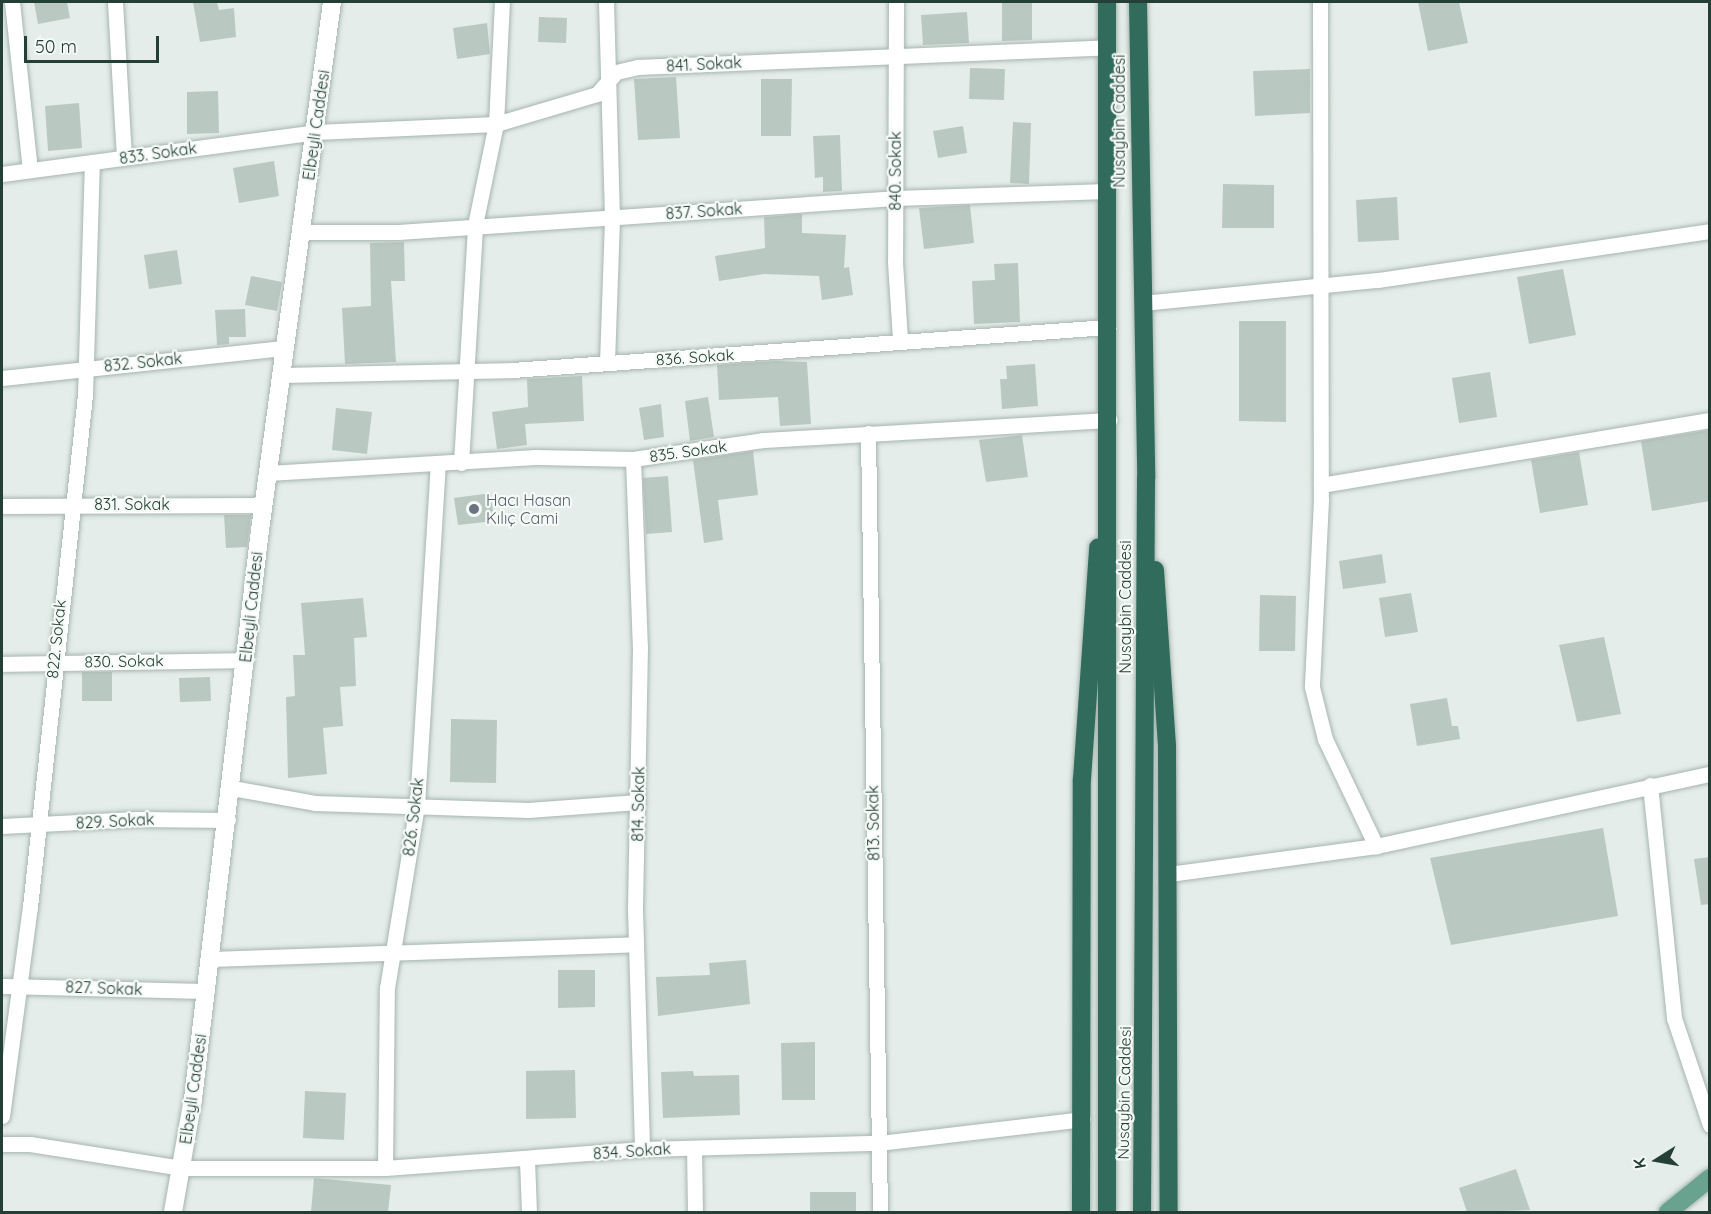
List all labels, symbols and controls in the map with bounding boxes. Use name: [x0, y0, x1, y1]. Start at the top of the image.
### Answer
scale bar: [27, 24, 162, 62]
text: 50 m: [35, 35, 77, 58]
street label: 841. Sokak: [666, 52, 742, 76]
street label: Nusaybin Caddesi: [1109, 54, 1129, 188]
street label: Elbeyli Caddesi: [299, 68, 333, 182]
street label: 840. Sokak: [885, 131, 905, 211]
street label: 833. Sokak: [118, 138, 198, 168]
street label: 837. Sokak: [665, 199, 743, 223]
street label: 836. Sokak: [655, 345, 735, 369]
street label: 832. Sokak: [103, 348, 183, 376]
street label: 835. Sokak: [648, 436, 728, 466]
place label: Hacı Hasan Kılıç Cami: [486, 490, 571, 528]
street label: 831. Sokak: [94, 494, 170, 514]
marker: Hacı Hasan Kılıç Cami: [467, 502, 481, 516]
street label: Nusaybin Caddesi: [1115, 540, 1135, 674]
street label: Elbeyli Caddesi: [236, 551, 266, 663]
street label: 822. Sokak: [42, 599, 70, 679]
street label: 830. Sokak: [84, 651, 164, 671]
street label: 814. Sokak: [628, 766, 648, 842]
street label: 826. Sokak: [399, 777, 427, 857]
street label: 813. Sokak: [863, 785, 883, 861]
street label: 829. Sokak: [75, 809, 155, 833]
street label: 827. Sokak: [65, 977, 143, 999]
street label: Nusaybin Caddesi: [1113, 1026, 1135, 1160]
street label: Elbeyli Caddesi: [176, 1032, 210, 1146]
north arrow: [1627, 1130, 1687, 1190]
street label: 834. Sokak: [592, 1139, 672, 1163]
text: K: [1629, 1156, 1650, 1170]

